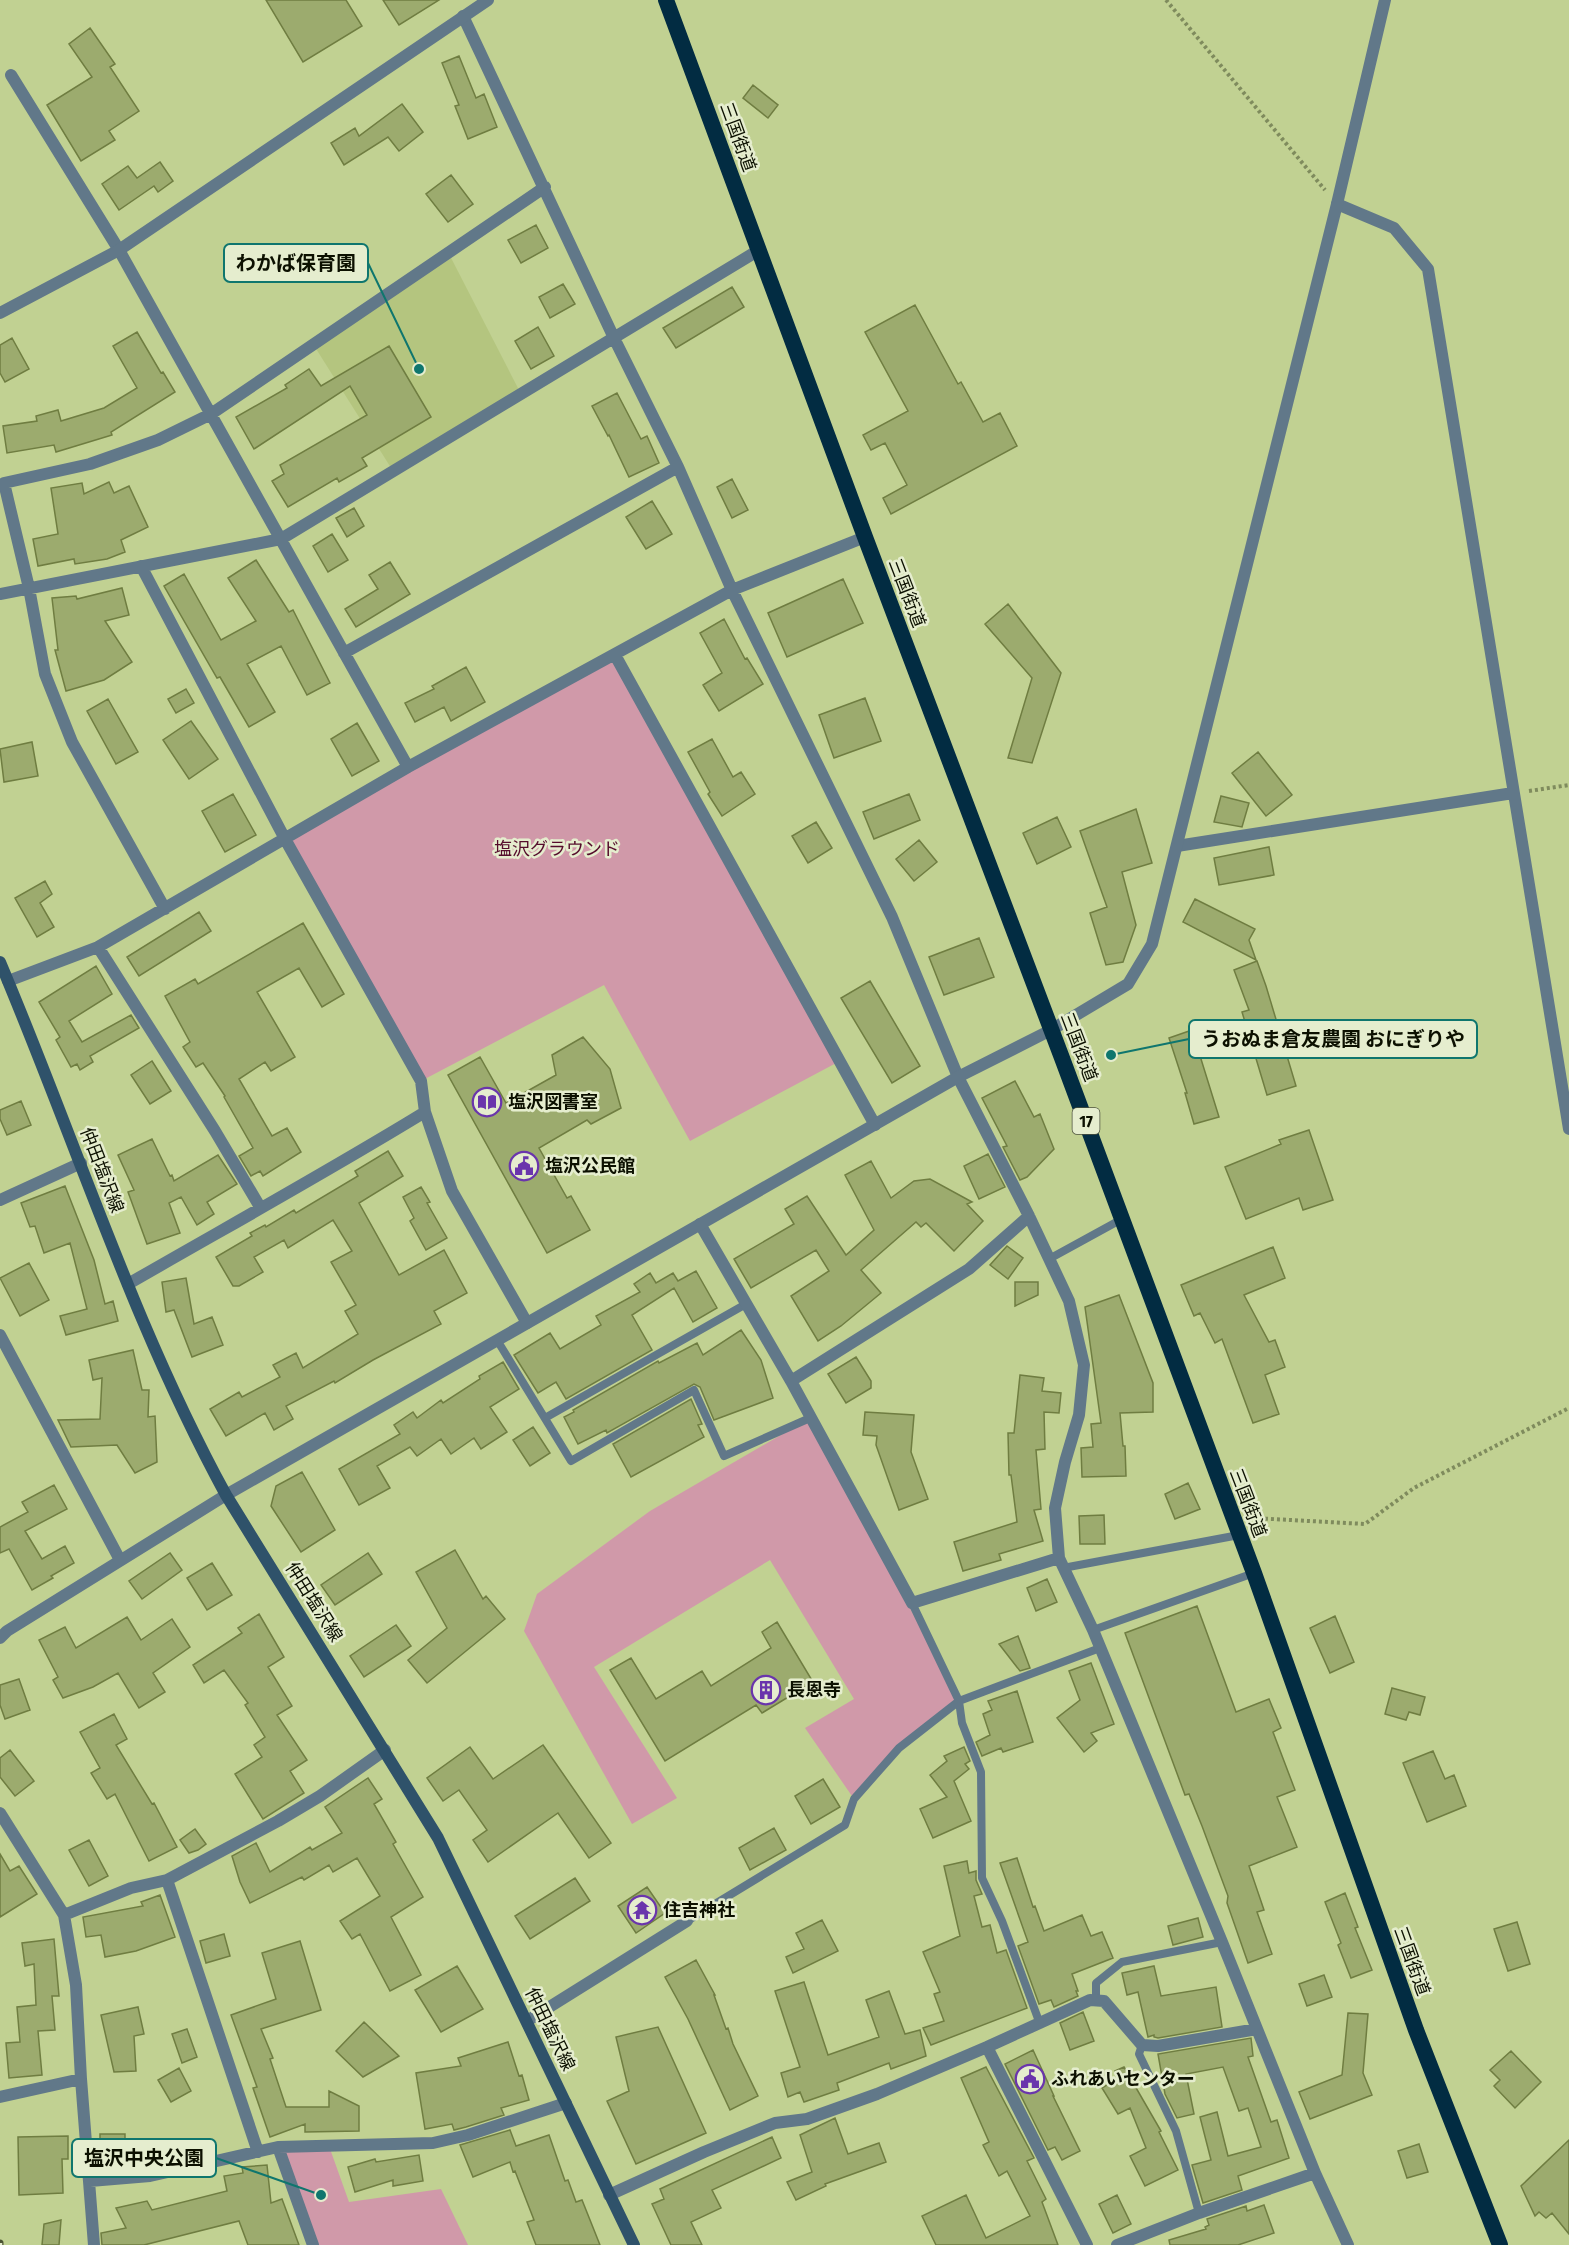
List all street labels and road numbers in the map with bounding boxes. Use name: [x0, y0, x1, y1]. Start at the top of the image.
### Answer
street label: 三国街道: [715, 99, 761, 175]
street label: 三国街道: [884, 555, 930, 631]
street label: 三国街道: [1056, 1009, 1102, 1085]
road number: 17: [1072, 1108, 1100, 1134]
street label: 仲田塩沢線: [76, 1124, 128, 1216]
street label: 三国街道: [1225, 1465, 1271, 1541]
street label: 仲田塩沢線: [281, 1558, 347, 1646]
street label: 三国街道: [1389, 1923, 1435, 1999]
street label: 仲田塩沢線: [520, 1984, 580, 2074]

